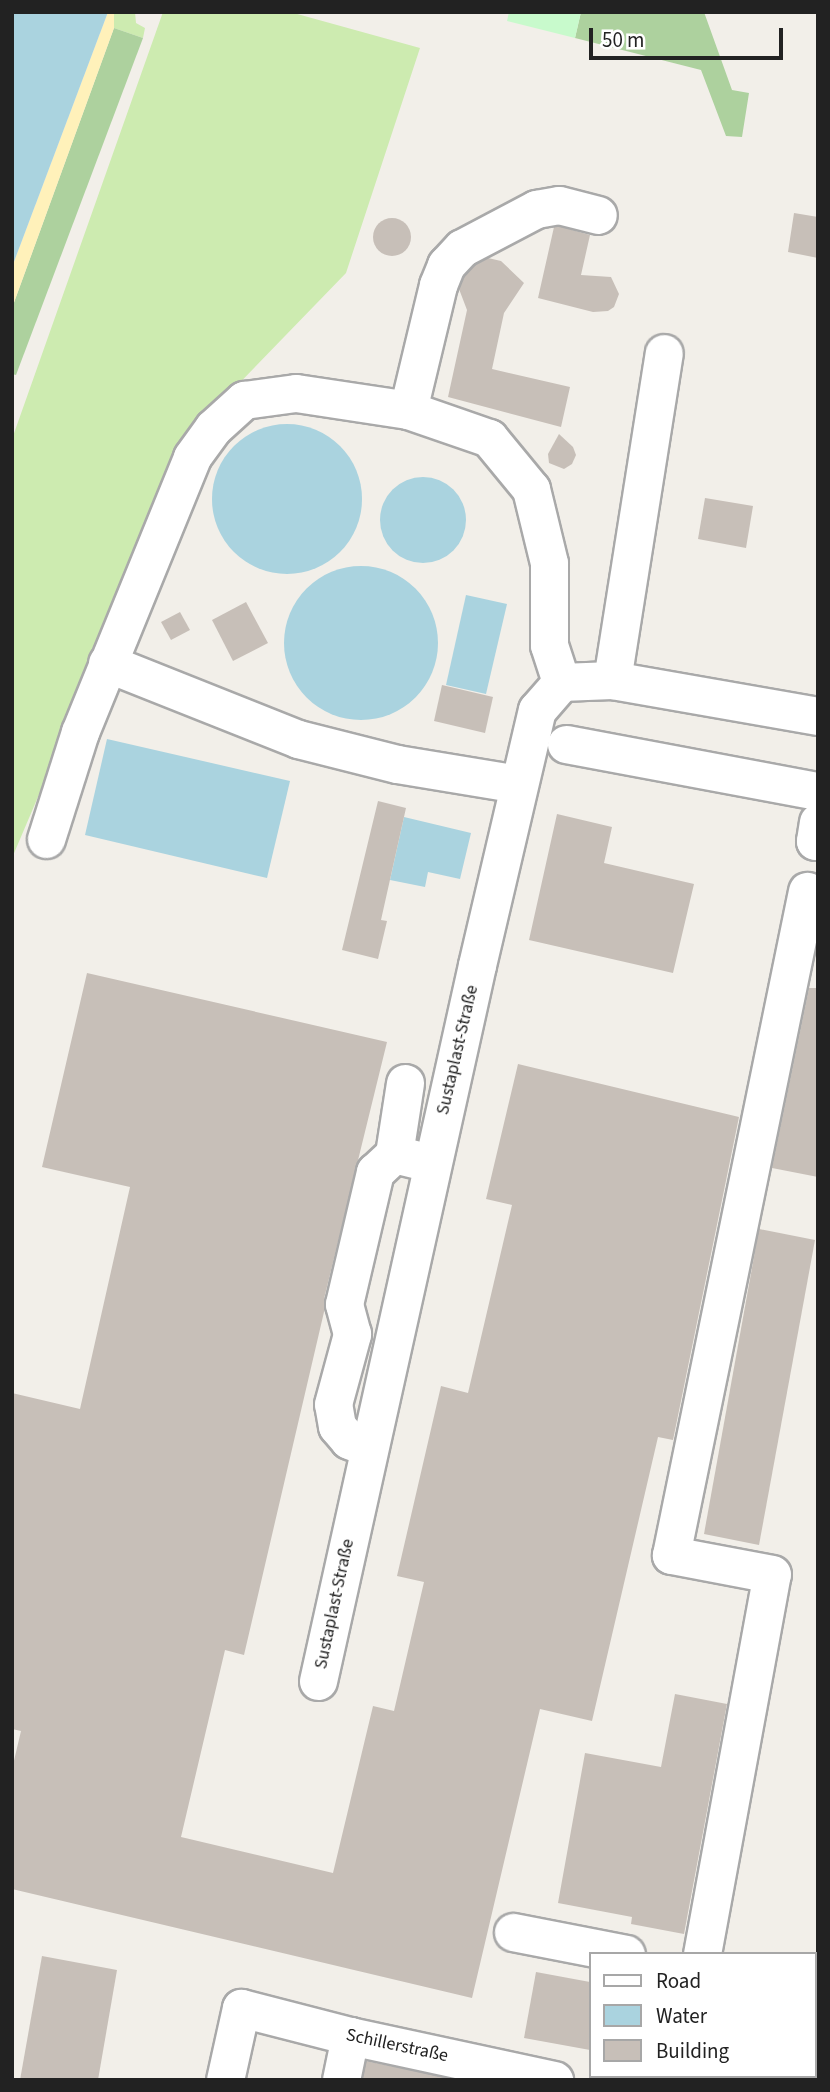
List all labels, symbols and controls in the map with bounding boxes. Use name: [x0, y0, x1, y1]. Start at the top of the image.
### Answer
scale bar: [592, 14, 786, 58]
text: 50 m: [602, 25, 644, 55]
street label: Sustaplast-Straße: [433, 983, 483, 1117]
street label: Sustaplast-Straße: [311, 1537, 359, 1671]
legend: [588, 1952, 816, 2078]
text: Road: [656, 1966, 701, 1996]
text: Water: [656, 2001, 707, 2031]
street label: Schillerstraße: [344, 2025, 450, 2067]
text: Building: [656, 2036, 729, 2066]

